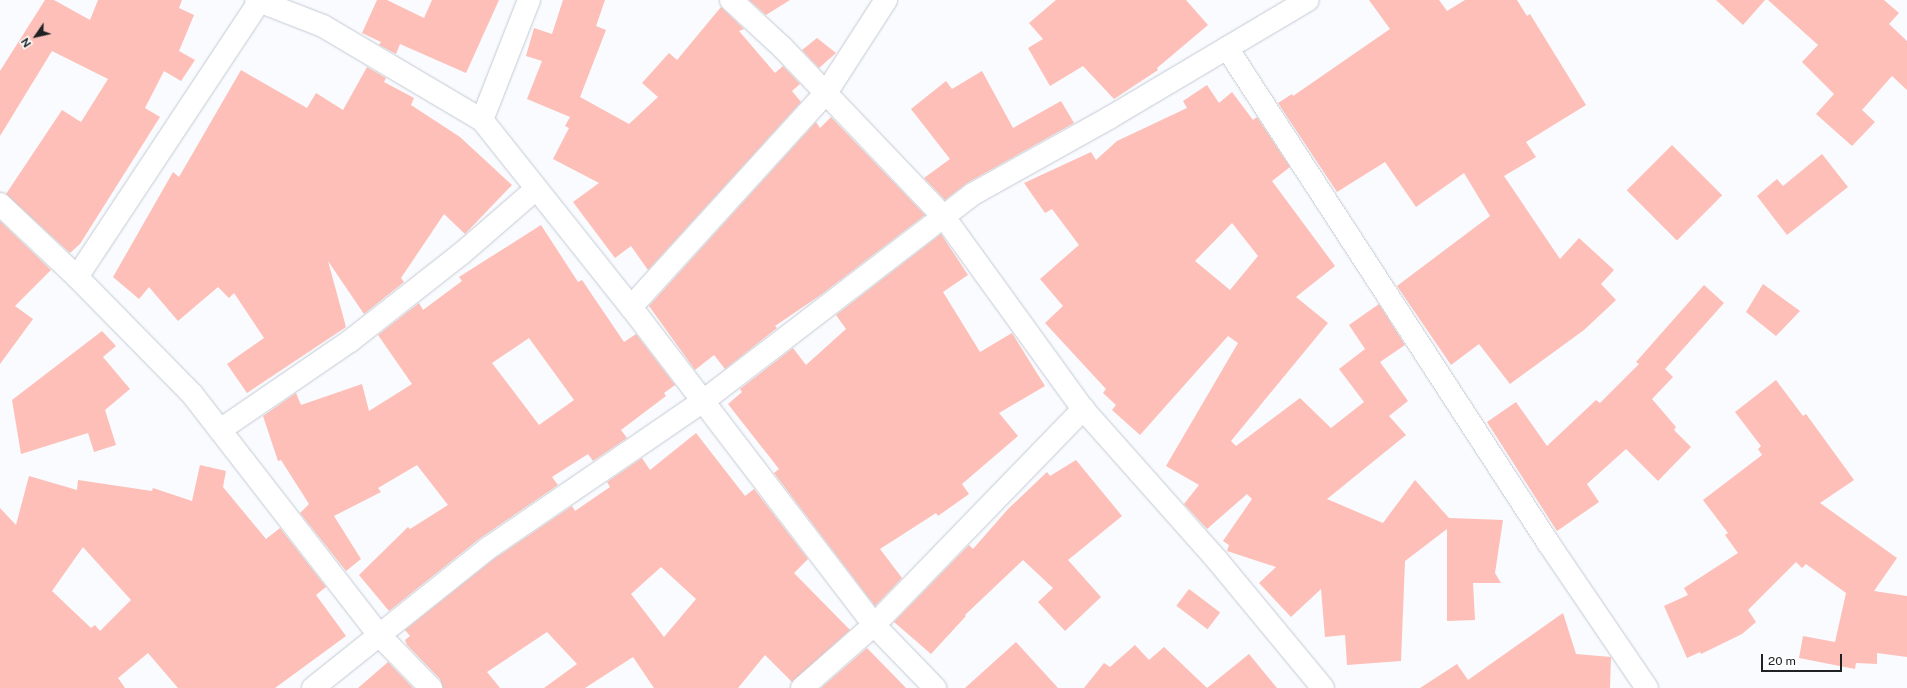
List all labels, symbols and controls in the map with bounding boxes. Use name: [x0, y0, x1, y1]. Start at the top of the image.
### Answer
north arrow: [16, 16, 56, 56]
text: N: [19, 36, 33, 50]
scale bar: [1763, 646, 1844, 672]
text: 20 m: [1768, 654, 1796, 668]

